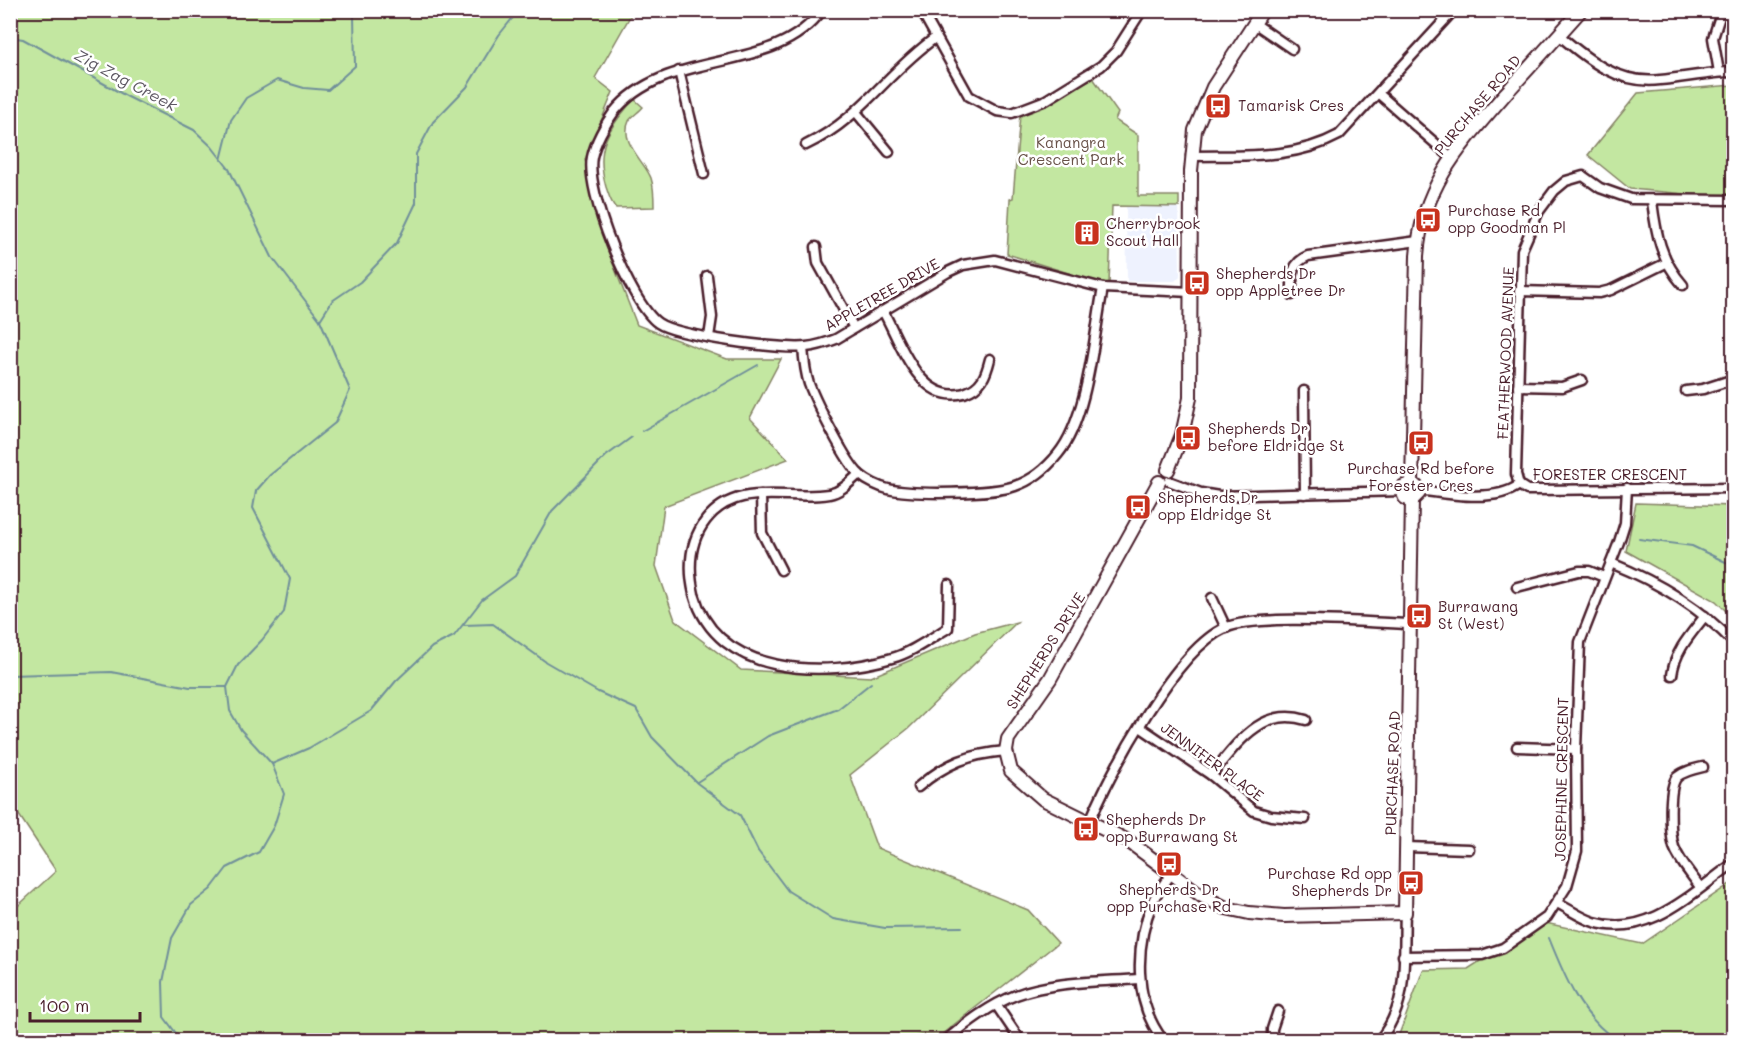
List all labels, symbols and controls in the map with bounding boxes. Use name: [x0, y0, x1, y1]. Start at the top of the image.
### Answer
water label: Zig Zag Creek: [71, 44, 181, 116]
street label: PURCHASE ROAD: [1430, 50, 1525, 159]
bus stop icon: Tamarisk Cres: [1203, 91, 1233, 121]
place label: Tamarisk Cres: [1238, 95, 1344, 115]
park label: Kanangra Crescent Park: [1018, 132, 1124, 169]
place label: Purchase Rd opp Goodman Pl: [1448, 200, 1566, 237]
bus stop icon: Purchase Rd opp Goodman Pl: [1413, 205, 1443, 235]
place label: Cherrybrook Scout Hall: [1106, 213, 1200, 250]
building icon: Cherrybrook Scout Hall: [1072, 218, 1102, 248]
street label: APPLETREE DRIVE: [820, 253, 943, 335]
place label: Shepherds Dr opp Appletree Dr: [1216, 263, 1345, 300]
street label: FEATHERWOOD AVENUE: [1492, 266, 1518, 440]
bus stop icon: Shepherds Dr opp Appletree Dr: [1182, 268, 1212, 298]
place label: Shepherds Dr before Eldridge St: [1208, 418, 1345, 455]
bus stop icon: Shepherds Dr before Eldridge St: [1173, 423, 1203, 453]
bus stop icon: Purchase Rd before Forester Cres: [1406, 428, 1436, 458]
place label: Purchase Rd before Forester Cres: [1347, 458, 1495, 495]
street label: FORESTER CRESCENT: [1533, 464, 1687, 484]
place label: Shepherds Dr opp Eldridge St: [1158, 487, 1272, 524]
bus stop icon: Shepherds Dr opp Eldridge St: [1123, 492, 1153, 522]
street label: SHEPHERDS DRIVE: [1001, 588, 1089, 713]
place label: Burrawang St (West): [1438, 596, 1518, 633]
bus stop icon: Burrawang St (West): [1404, 601, 1434, 631]
street label: JOSEPHINE CRESCENT: [1550, 697, 1572, 861]
street label: PURCHASE ROAD: [1380, 710, 1404, 836]
street label: JENNIFER PLACE: [1157, 717, 1268, 806]
place label: Shepherds Dr opp Burrawang St: [1106, 809, 1238, 846]
bus stop icon: Shepherds Dr opp Burrawang St: [1071, 814, 1101, 844]
bus stop icon: Shepherds Dr opp Purchase Rd: [1154, 849, 1184, 879]
place label: Purchase Rd opp Shepherds Dr: [1268, 863, 1392, 900]
bus stop icon: Purchase Rd opp Shepherds Dr: [1396, 868, 1426, 898]
place label: Shepherds Dr opp Purchase Rd: [1107, 879, 1231, 916]
scale bar: [30, 985, 140, 1023]
text: 100 m: [39, 993, 89, 1017]

